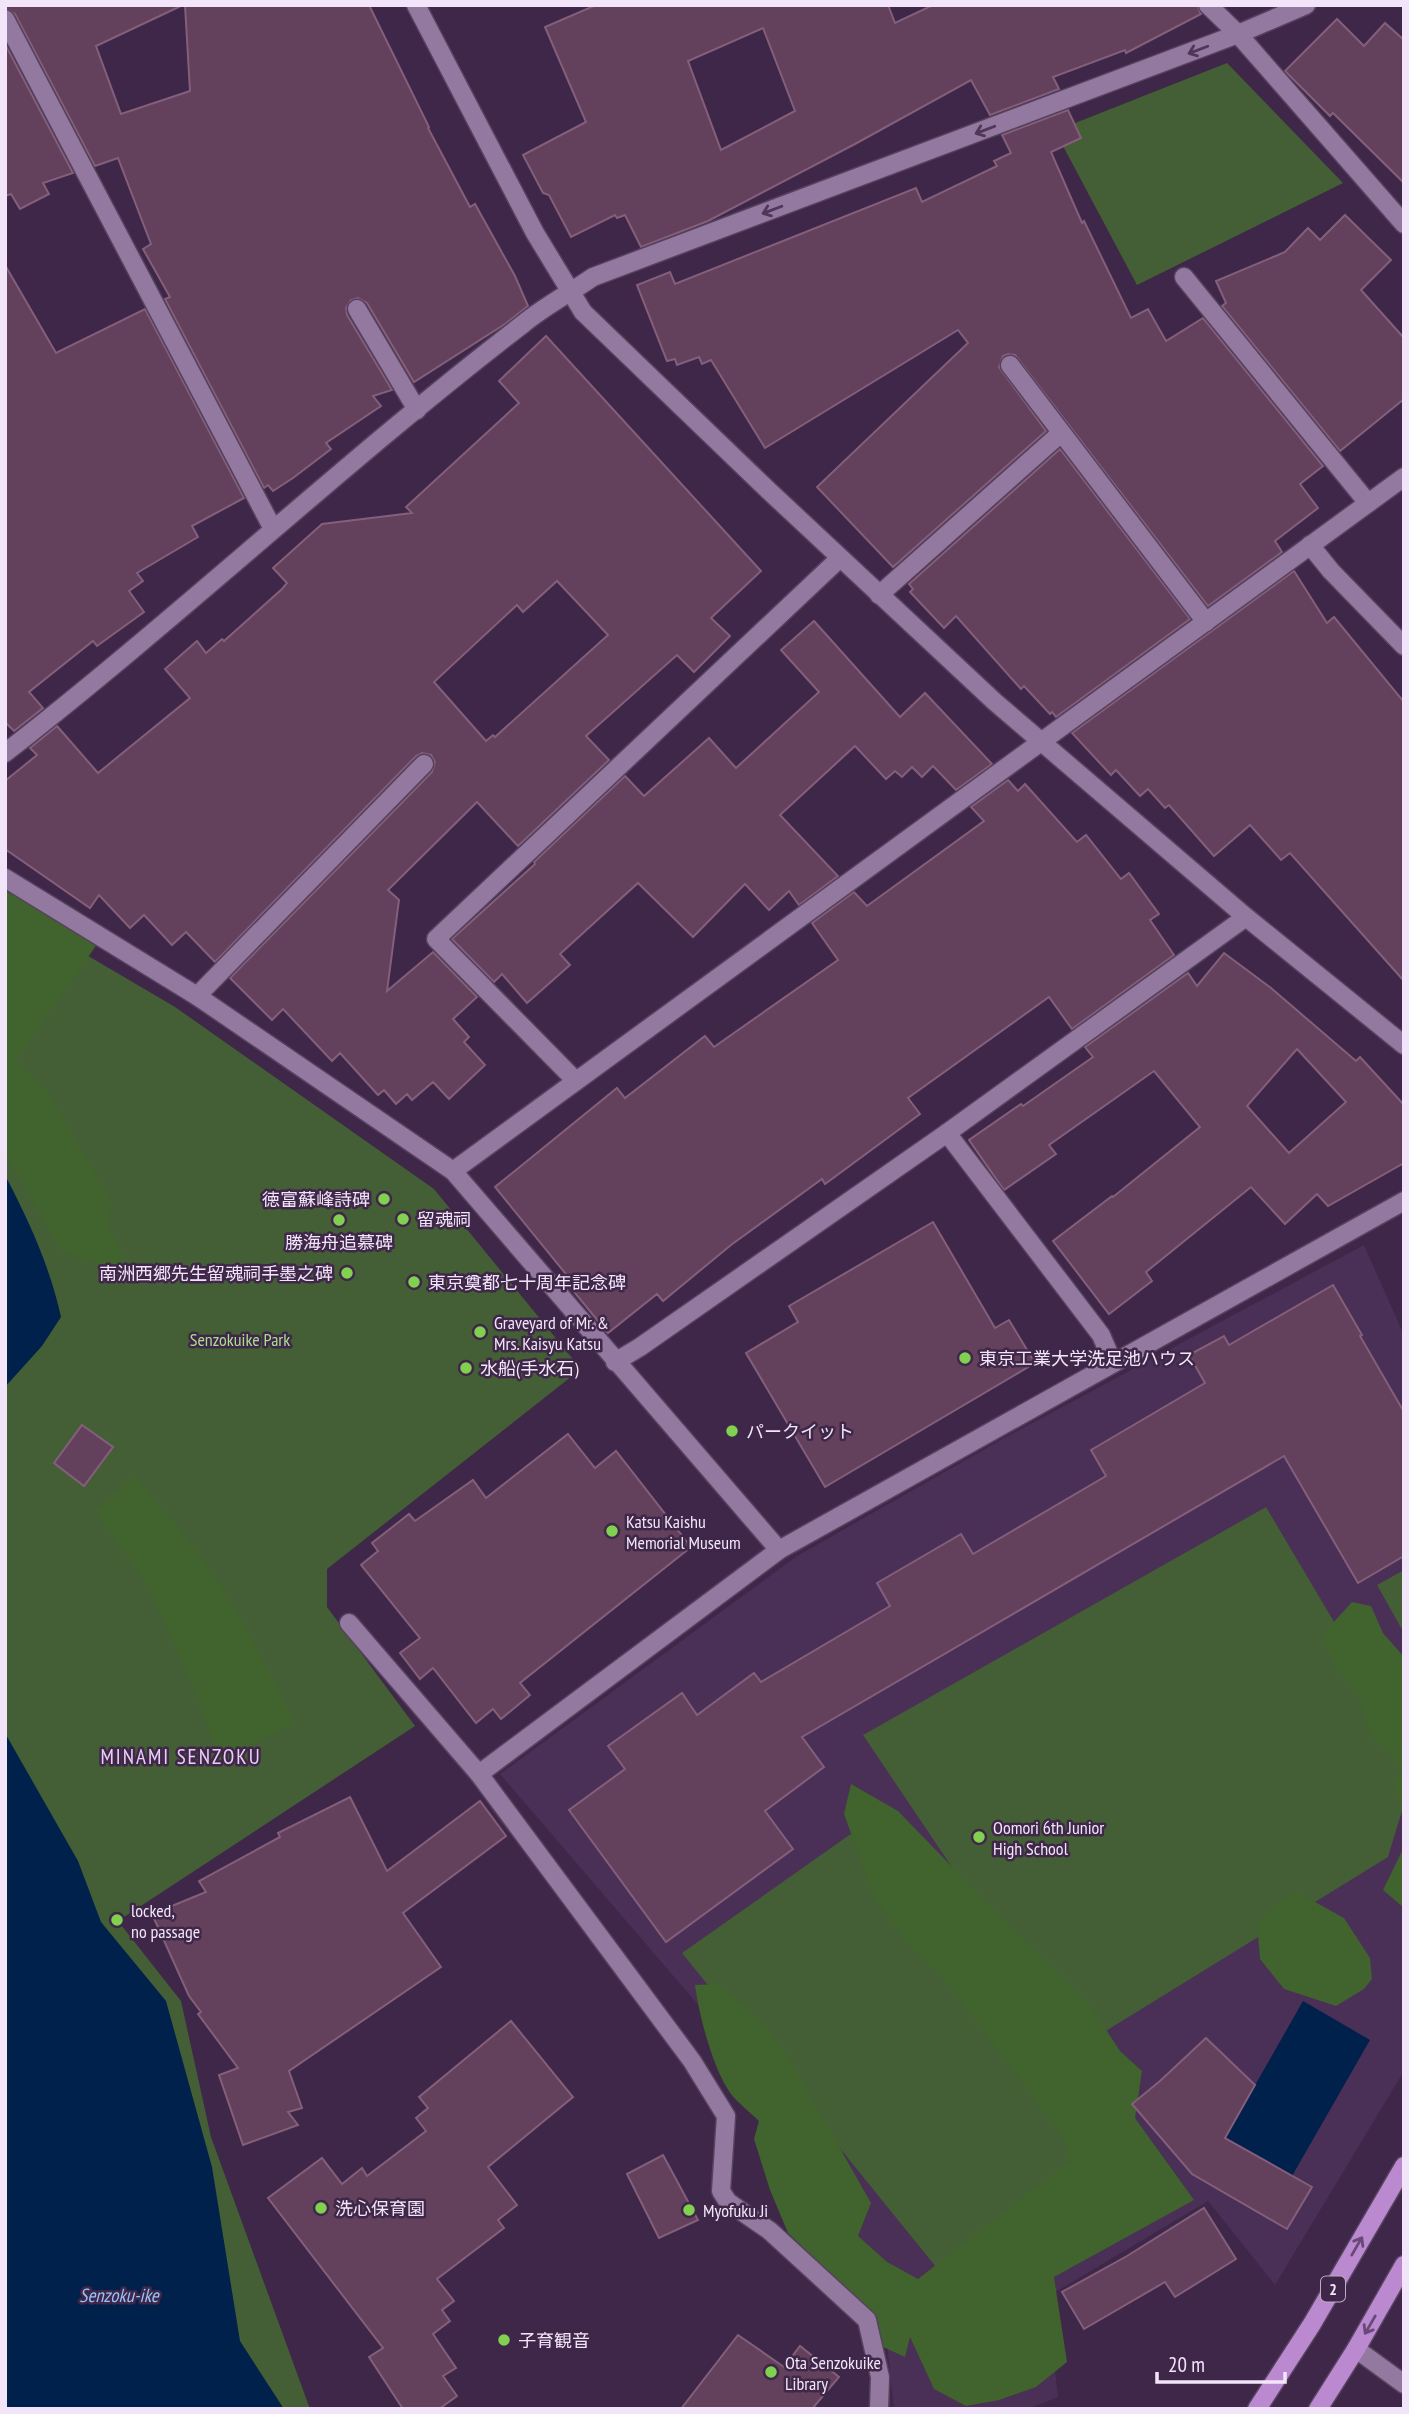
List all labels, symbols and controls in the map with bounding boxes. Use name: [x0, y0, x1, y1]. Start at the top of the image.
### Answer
one-way arrow: [1187, 44, 1209, 57]
one-way arrow: [974, 124, 996, 137]
one-way arrow: [761, 204, 783, 217]
place label: 徳富蘇峰詩碑: [262, 1188, 370, 1211]
marker: 徳富蘇峰詩碑: [376, 1191, 392, 1207]
place label: 留魂祠: [417, 1208, 471, 1231]
marker: 留魂祠: [395, 1211, 411, 1227]
marker: 勝海舟追慕碑: [331, 1212, 347, 1228]
place label: 勝海舟追慕碑: [285, 1231, 393, 1254]
place label: 南洲西郷先生留魂祠手墨之碑: [99, 1262, 333, 1285]
marker: 南洲西郷先生留魂祠手墨之碑: [339, 1265, 355, 1281]
place label: 東京奠都七十周年記念碑: [428, 1271, 626, 1294]
marker: 東京奠都七十周年記念碑: [406, 1274, 422, 1290]
place label: Graveyard of Mr. & Mrs. Kaisyu Katsu: [494, 1311, 609, 1355]
marker: Graveyard of Mr. & Mrs. Kaisyu Katsu: [472, 1324, 488, 1340]
park label: Senzokuike Park: [190, 1328, 290, 1351]
place label: 東京工業大学洗足池ハウス: [979, 1347, 1195, 1370]
marker: 東京工業大学洗足池ハウス: [957, 1350, 973, 1366]
place label: 水船(手水石): [480, 1357, 579, 1380]
marker: 水船(手水石): [458, 1360, 474, 1376]
place label: パークイット: [746, 1420, 854, 1443]
marker: パークイット: [724, 1423, 740, 1439]
place label: Katsu Kaishu Memorial Museum: [626, 1510, 741, 1554]
marker: Katsu Kaishu Memorial Museum: [604, 1523, 620, 1539]
district label: MINAMI SENZOKU: [100, 1743, 262, 1770]
place label: Oomori 6th Junior High School: [993, 1816, 1104, 1860]
marker: Oomori 6th Junior High School: [971, 1829, 987, 1845]
place label: locked, no passage: [131, 1899, 200, 1943]
marker: locked, no passage: [109, 1912, 125, 1928]
place label: 洗心保育園: [335, 2197, 425, 2220]
place label: Myofuku Ji: [703, 2199, 768, 2222]
marker: 洗心保育園: [313, 2200, 329, 2216]
marker: Myofuku Ji: [681, 2202, 697, 2218]
one-way arrow: [1350, 2237, 1364, 2257]
road number: 2: [1321, 2276, 1345, 2302]
water label: Senzoku-ike: [79, 2283, 160, 2307]
one-way arrow: [1363, 2314, 1377, 2334]
place label: 子育観音: [518, 2329, 590, 2352]
marker: 子育観音: [496, 2332, 512, 2348]
scale bar: [1157, 2340, 1285, 2384]
place label: Ota Senzokuike Library: [785, 2351, 881, 2395]
text: 20 m: [1168, 2351, 1205, 2378]
marker: Ota Senzokuike Library: [763, 2364, 779, 2380]

